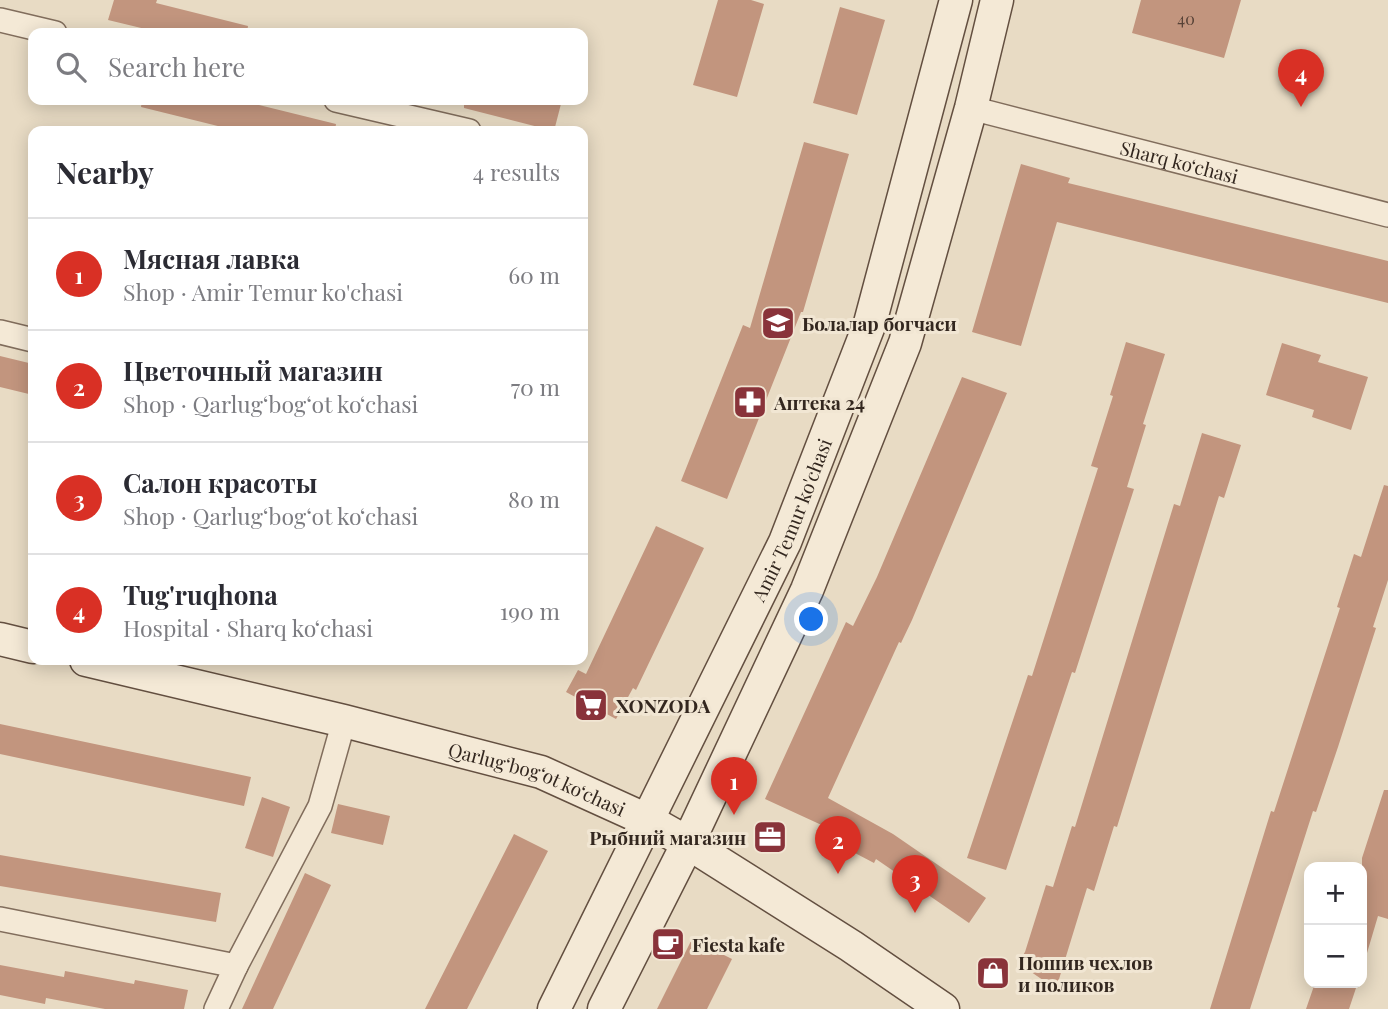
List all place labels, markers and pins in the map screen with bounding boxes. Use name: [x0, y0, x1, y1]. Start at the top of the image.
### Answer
pin: 4: [1278, 49, 1324, 107]
school or university icon: Болалар богчаси: [759, 304, 797, 342]
place label: Болалар богчаси: [802, 310, 957, 336]
pharmacy icon: Аптека 24: [731, 383, 769, 421]
place label: Аптека 24: [773, 389, 865, 415]
supermarket icon: XONZODA: [572, 686, 610, 724]
place label: XONZODA: [616, 692, 711, 718]
pin: 1: [711, 757, 757, 815]
pin: 2: [815, 816, 861, 874]
office icon: Рыбний магазин: [751, 818, 789, 856]
place label: Рыбний магазин: [589, 824, 746, 850]
pin: 3: [892, 855, 938, 913]
cafe icon: Fiesta kafe: [649, 925, 687, 963]
place label: Fiesta kafe: [692, 931, 785, 957]
place label: Пошив чехлов и поликов: [1018, 949, 1153, 997]
shop icon: Пошив чехлов и поликов: [974, 954, 1012, 992]

